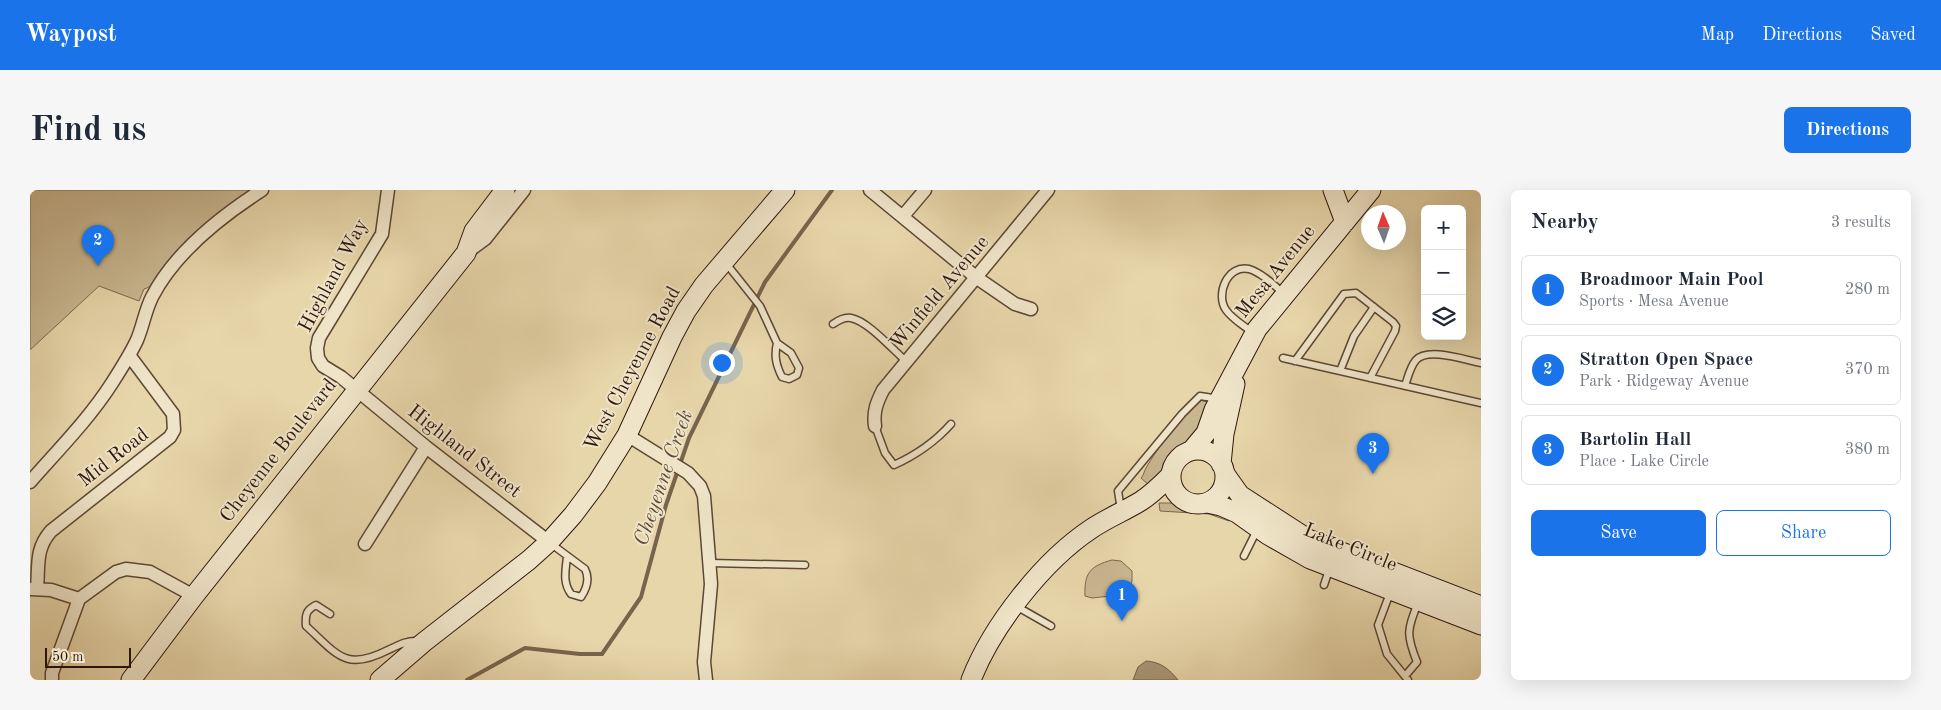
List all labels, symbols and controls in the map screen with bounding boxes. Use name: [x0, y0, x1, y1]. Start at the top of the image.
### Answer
text: Waypost: [25, 23, 117, 47]
text: Map: [1701, 26, 1734, 44]
text: Directions: [1762, 26, 1842, 44]
text: Saved: [1870, 26, 1916, 44]
button: Directions: [1784, 107, 1911, 153]
text: Find us: [30, 113, 146, 148]
north arrow: [1361, 205, 1406, 250]
map controls: [1421, 205, 1466, 340]
button: +: [1421, 205, 1466, 250]
text: Nearby: [1531, 212, 1599, 233]
text: 3 results: [1831, 215, 1891, 231]
street label: Highland Way: [296, 216, 372, 336]
street label: Mesa Avenue: [1232, 222, 1320, 322]
pin: 2: [82, 225, 114, 266]
street label: Winfield Avenue: [887, 232, 993, 354]
button: −: [1421, 250, 1466, 295]
text: Broadmoor Main Pool: [1579, 271, 1764, 290]
text: 1: [1543, 282, 1553, 298]
text: 280 m: [1845, 282, 1890, 298]
street label: West Cheyenne Road: [581, 283, 685, 455]
text: Sports · Mesa Avenue: [1579, 294, 1729, 310]
button: layers: [1421, 295, 1466, 340]
your location: [709, 350, 735, 376]
text: Stratton Open Space: [1579, 351, 1753, 370]
text: 2: [1543, 362, 1553, 378]
text: 370 m: [1845, 362, 1890, 378]
text: Park · Ridgeway Avenue: [1579, 374, 1749, 390]
street label: Cheyenne Boulevard: [217, 375, 341, 527]
street label: Highland Street: [403, 402, 525, 502]
water label: Cheyenne Creek: [631, 407, 697, 549]
street label: Mid Road: [75, 425, 153, 491]
text: Bartolin Hall: [1579, 431, 1691, 450]
pin: 3: [1357, 433, 1389, 474]
text: 3: [1543, 442, 1553, 458]
text: 380 m: [1845, 442, 1890, 458]
text: Place · Lake Circle: [1579, 454, 1709, 470]
button: Save: [1531, 510, 1706, 556]
button: Share: [1716, 510, 1891, 556]
street label: Lake Circle: [1300, 520, 1400, 576]
pin: 1: [1106, 580, 1138, 621]
scale bar: [45, 645, 131, 668]
text: 50 m: [52, 650, 83, 664]

